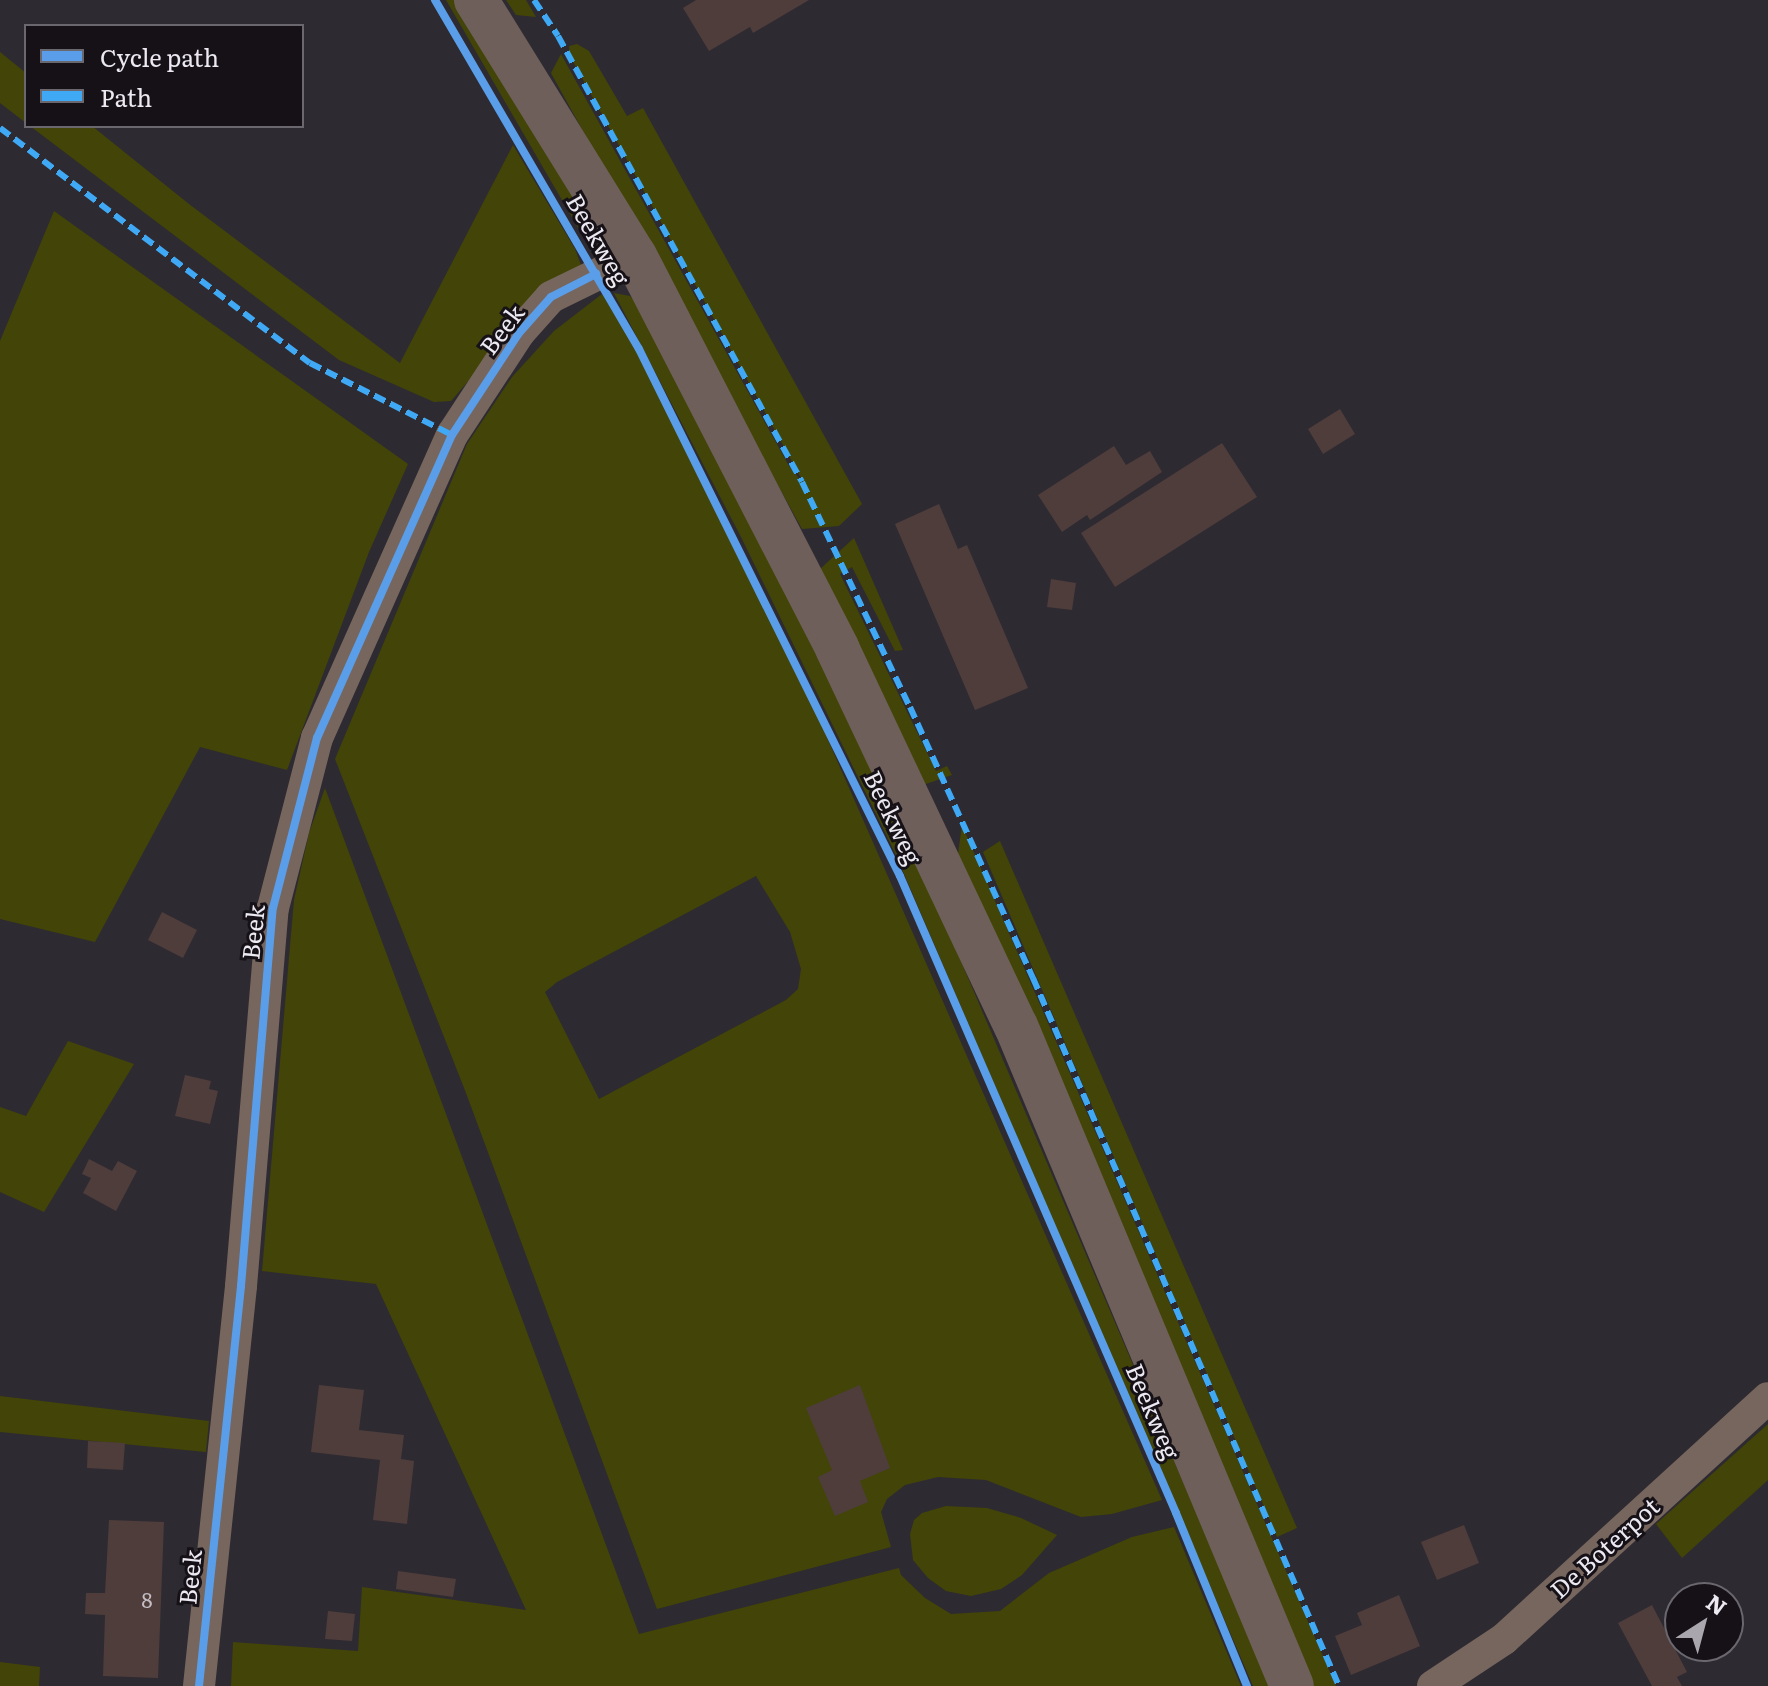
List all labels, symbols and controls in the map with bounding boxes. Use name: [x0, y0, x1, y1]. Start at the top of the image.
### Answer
legend: [24, 24, 304, 128]
text: Cycle path: [100, 39, 219, 74]
text: Path: [100, 79, 152, 114]
street label: Beekweg: [561, 188, 637, 290]
street label: Beek: [473, 298, 529, 360]
street label: Beekweg: [859, 765, 929, 869]
street label: Beek: [235, 903, 269, 961]
street label: Beekweg: [1121, 1359, 1187, 1463]
street label: De Boterpot: [1544, 1491, 1664, 1603]
street label: Beek: [172, 1548, 206, 1606]
north arrow: [1664, 1582, 1744, 1662]
text: N: [1700, 1585, 1734, 1623]
house number: 8: [141, 1587, 153, 1611]

